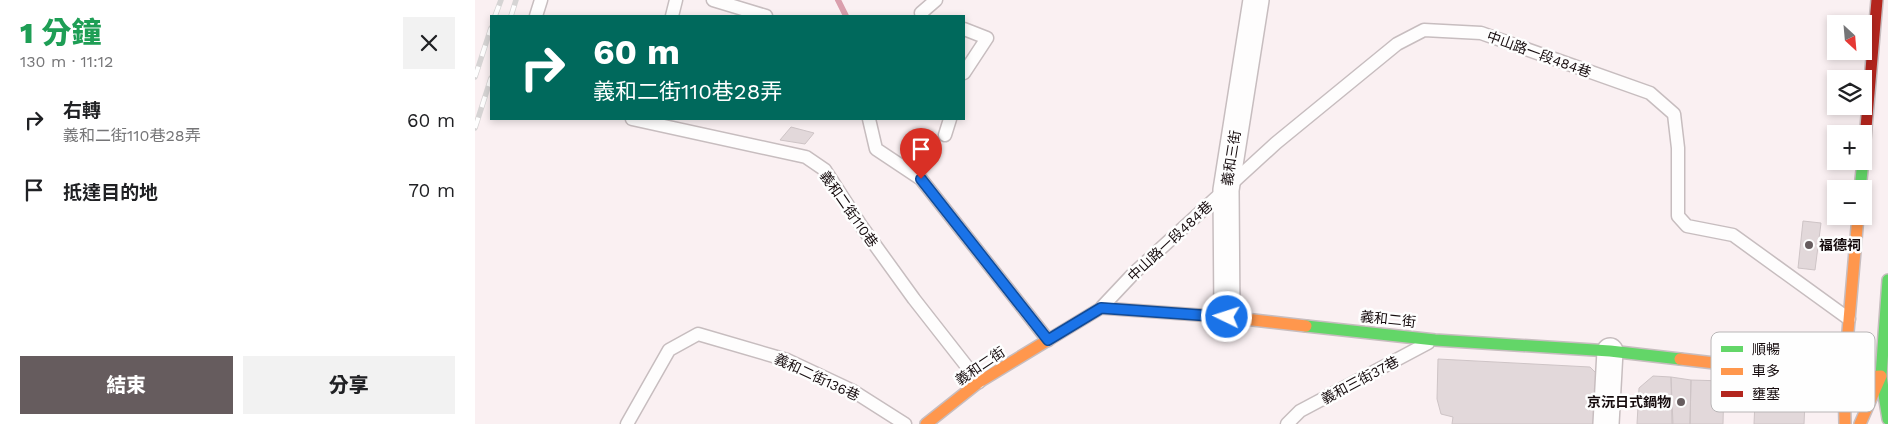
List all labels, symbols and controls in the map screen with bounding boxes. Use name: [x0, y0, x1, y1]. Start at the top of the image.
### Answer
text: 1 分鐘: [20, 15, 101, 50]
north arrow: [1827, 15, 1873, 60]
map controls: [1827, 15, 1872, 225]
button: close: [403, 17, 455, 69]
street label: 中山路一段484巷: [1485, 28, 1593, 80]
text: 60 m: [593, 31, 680, 73]
icon: right: [510, 35, 575, 100]
text: 130 m · 11:12: [20, 52, 113, 71]
button: layers: [1827, 70, 1872, 115]
text: 義和二街110巷28弄: [593, 79, 782, 104]
text: 右轉: [63, 99, 101, 122]
icon: right: [20, 106, 48, 134]
text: 60 m: [407, 109, 455, 132]
button: +: [1827, 125, 1872, 170]
text: 義和二街110巷28弄: [63, 126, 201, 145]
pin: [900, 128, 942, 179]
street label: 義和三街: [1219, 129, 1243, 187]
icon: arrive: [907, 135, 935, 163]
street label: 義和二街110巷: [817, 168, 881, 250]
icon: arrive: [20, 176, 48, 204]
text: 70 m: [408, 179, 455, 202]
button: −: [1827, 180, 1872, 225]
text: 抵達目的地: [63, 181, 158, 204]
street label: 中山路一段484巷: [1124, 198, 1216, 284]
place label: 福德祠: [1819, 237, 1861, 253]
marker: 福德祠: [1803, 239, 1815, 251]
position arrow: [1200, 290, 1252, 342]
street label: 義和二街: [1359, 308, 1417, 330]
legend: [1711, 332, 1875, 412]
text: 順暢: [1752, 341, 1780, 357]
street label: 義和二街: [952, 344, 1008, 388]
street label: 義和二街136巷: [772, 350, 862, 404]
street label: 義和三街37巷: [1319, 353, 1401, 407]
button: 結束: [20, 356, 233, 414]
button: 分享: [243, 356, 455, 414]
text: 車多: [1752, 363, 1780, 379]
text: 壅塞: [1752, 386, 1780, 402]
place label: 京沅日式鍋物: [1587, 394, 1671, 410]
marker: 京沅日式鍋物: [1675, 396, 1687, 408]

